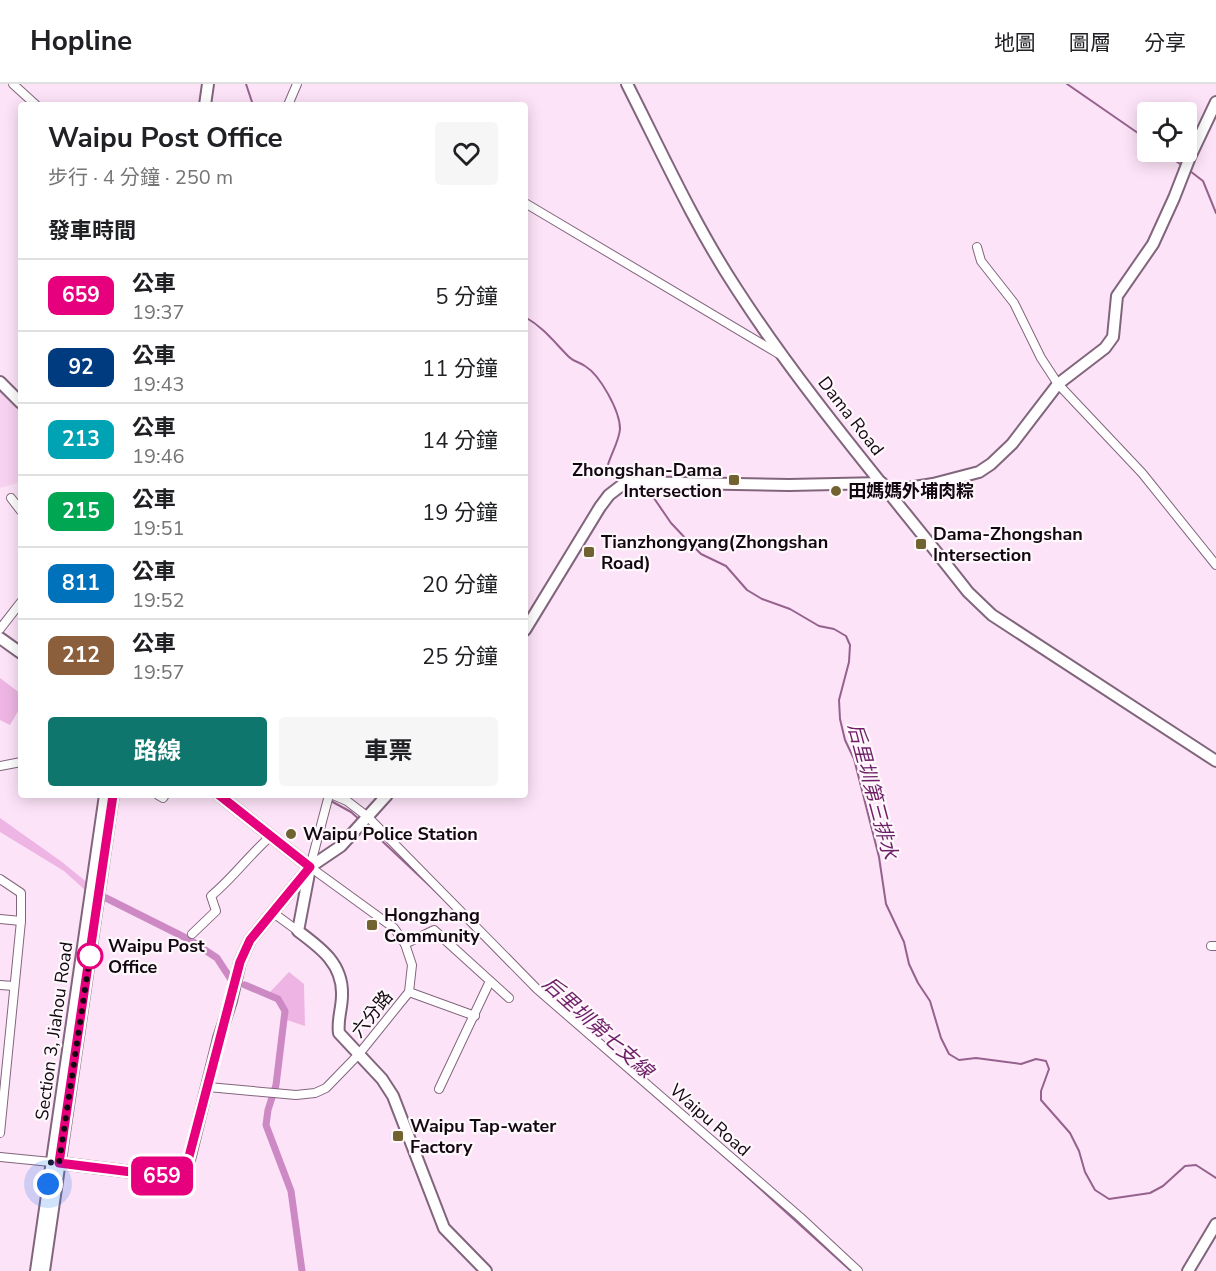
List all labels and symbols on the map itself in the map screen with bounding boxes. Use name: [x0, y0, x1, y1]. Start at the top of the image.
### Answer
street label: Dama Road: [812, 371, 890, 461]
place label: Zhongshan-Dama Intersection: [572, 458, 722, 503]
marker: Zhongshan-Dama Intersection: [727, 473, 741, 487]
place label: 田媽媽外埔肉粽: [848, 479, 974, 503]
marker: 田媽媽外埔肉粽: [829, 484, 843, 498]
place label: Dama-Zhongshan Intersection: [933, 522, 1083, 567]
place label: Tianzhongyang(Zhongshan Road): [601, 530, 828, 575]
marker: Dama-Zhongshan Intersection: [914, 537, 928, 551]
marker: Tianzhongyang(Zhongshan Road): [582, 545, 596, 559]
water label: 后里圳第三排水: [841, 720, 904, 863]
place label: Waipu Police Station: [303, 822, 478, 846]
marker: Waipu Police Station: [284, 827, 298, 841]
place label: Hongzhang Community: [384, 903, 480, 948]
marker: Hongzhang Community: [365, 918, 379, 932]
place label: Waipu Post Office: [108, 934, 205, 979]
street label: Section 3, Jiahou Road: [30, 940, 78, 1122]
marker: Waipu Post Office: [77, 943, 103, 969]
water label: 后里圳第七支線: [537, 970, 660, 1086]
street label: 六分路: [346, 985, 398, 1043]
street label: Waipu Road: [665, 1078, 755, 1162]
place label: Waipu Tap-water Factory: [410, 1114, 556, 1159]
marker: Waipu Tap-water Factory: [391, 1129, 405, 1143]
line badge: 659: [128, 1156, 196, 1196]
your location: [33, 1169, 63, 1199]

